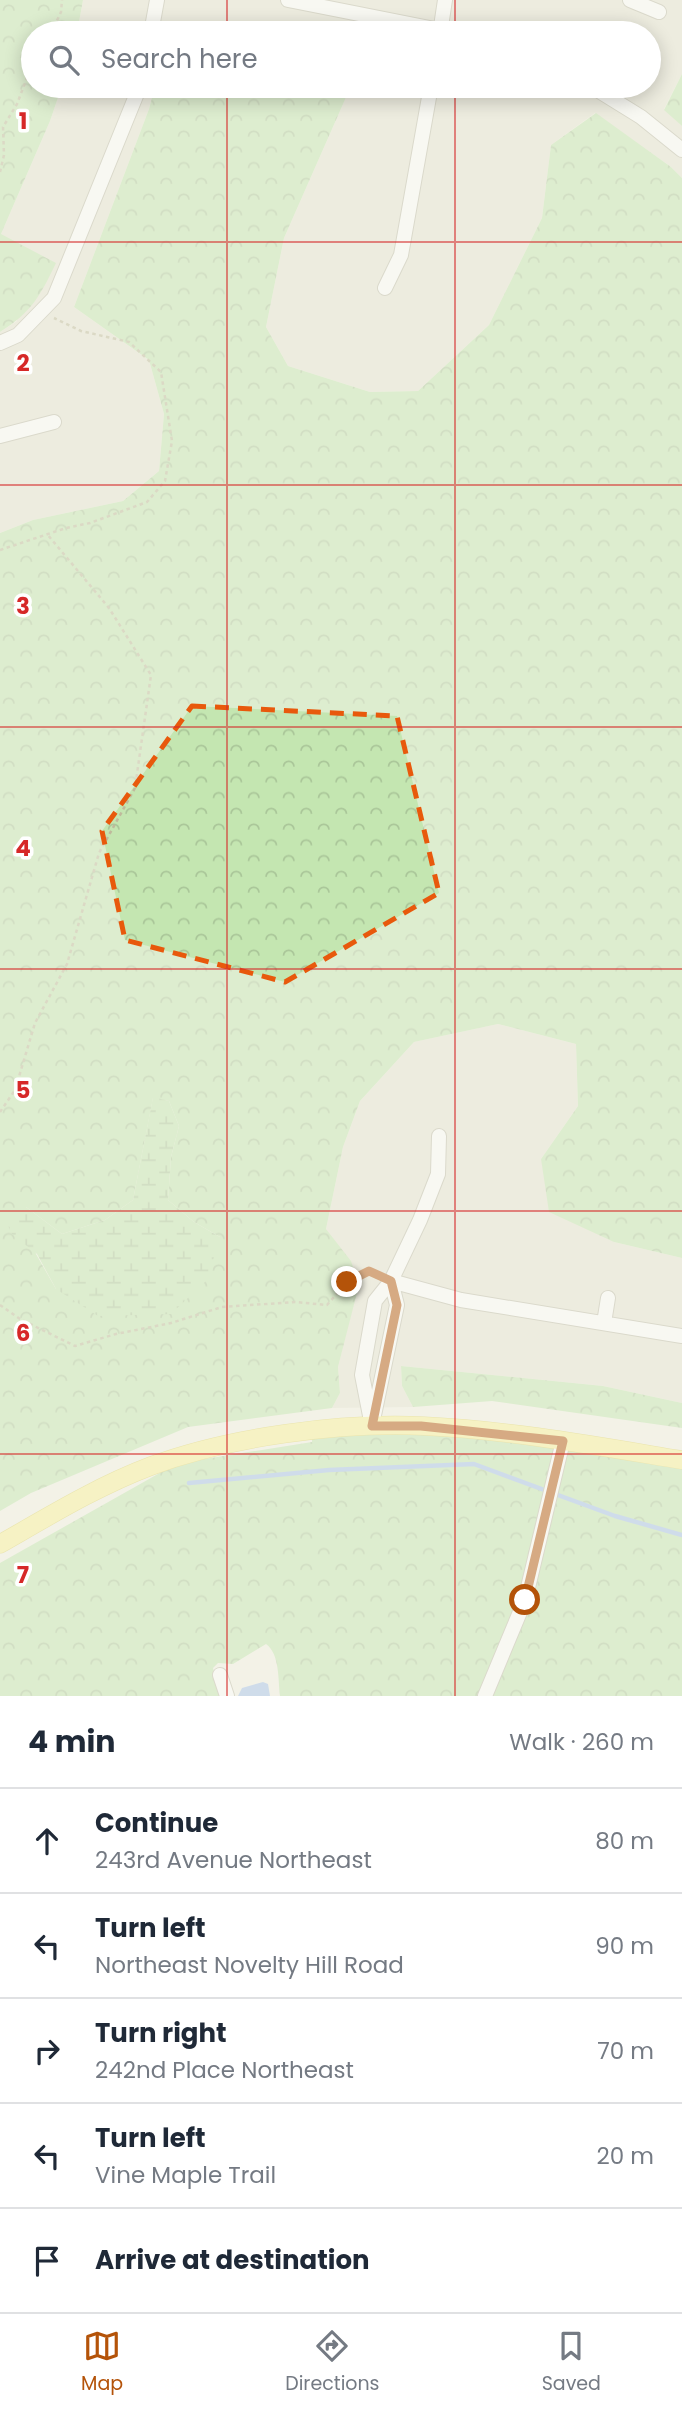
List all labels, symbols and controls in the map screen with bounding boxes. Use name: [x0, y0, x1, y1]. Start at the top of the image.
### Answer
search box: [21, 21, 661, 98]
icon: search: [45, 41, 83, 79]
text: Search here: [101, 41, 258, 77]
text: 1: [19, 105, 27, 137]
text: 2: [16, 347, 30, 379]
text: 3: [16, 590, 30, 622]
text: 4: [15, 832, 31, 864]
text: 5: [16, 1074, 30, 1106]
route end: [331, 1266, 362, 1297]
text: 6: [16, 1317, 30, 1349]
text: 7: [17, 1559, 29, 1591]
route start: [509, 1584, 540, 1615]
text: 4 min: [28, 1720, 116, 1763]
text: Walk · 260 m: [509, 1726, 654, 1758]
text: Continue: [95, 1805, 218, 1841]
icon: ahead: [28, 1822, 66, 1860]
text: 80 m: [595, 1825, 654, 1857]
text: 243rd Avenue Northeast: [95, 1844, 372, 1876]
text: Turn left: [95, 1910, 206, 1946]
icon: left: [28, 1927, 66, 1965]
text: 90 m: [595, 1930, 654, 1962]
text: Northeast Novelty Hill Road: [95, 1949, 404, 1981]
text: Turn right: [95, 2015, 227, 2051]
icon: right: [28, 2032, 66, 2070]
text: 70 m: [597, 2035, 654, 2067]
text: 242nd Place Northeast: [95, 2054, 354, 2086]
text: Turn left: [95, 2120, 206, 2156]
icon: left: [28, 2137, 66, 2175]
text: 20 m: [596, 2140, 654, 2172]
text: Vine Maple Trail: [95, 2159, 276, 2191]
icon: arrive: [28, 2242, 66, 2280]
text: Arrive at destination: [95, 2242, 370, 2278]
tab: Map: [81, 2327, 123, 2398]
tab: Directions: [285, 2327, 380, 2398]
tab: Saved: [542, 2327, 601, 2398]

